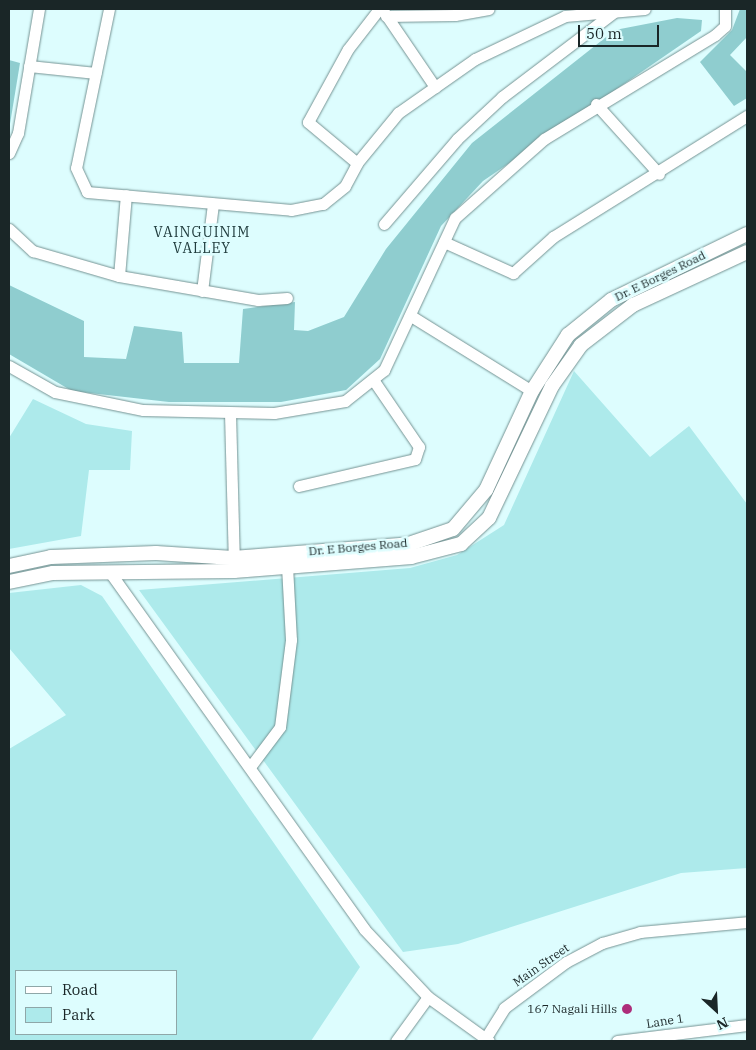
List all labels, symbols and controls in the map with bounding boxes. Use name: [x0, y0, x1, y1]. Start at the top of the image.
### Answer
scale bar: [581, 15, 662, 47]
text: 50 m: [586, 24, 622, 43]
district label: VAINGUINIM VALLEY: [152, 224, 252, 256]
street label: Dr. E Borges Road: [612, 248, 708, 304]
street label: Dr. E Borges Road: [308, 535, 408, 559]
street label: Main Street: [510, 940, 572, 990]
legend: [15, 970, 178, 1035]
text: Road: [62, 980, 98, 999]
north arrow: [691, 985, 741, 1035]
place label: 167 Nagali Hills: [527, 1002, 617, 1016]
marker: 167 Nagali Hills: [621, 1003, 633, 1015]
text: Park: [62, 1005, 95, 1024]
street label: Lane 1: [645, 1011, 685, 1031]
text: N: [714, 1013, 731, 1034]

